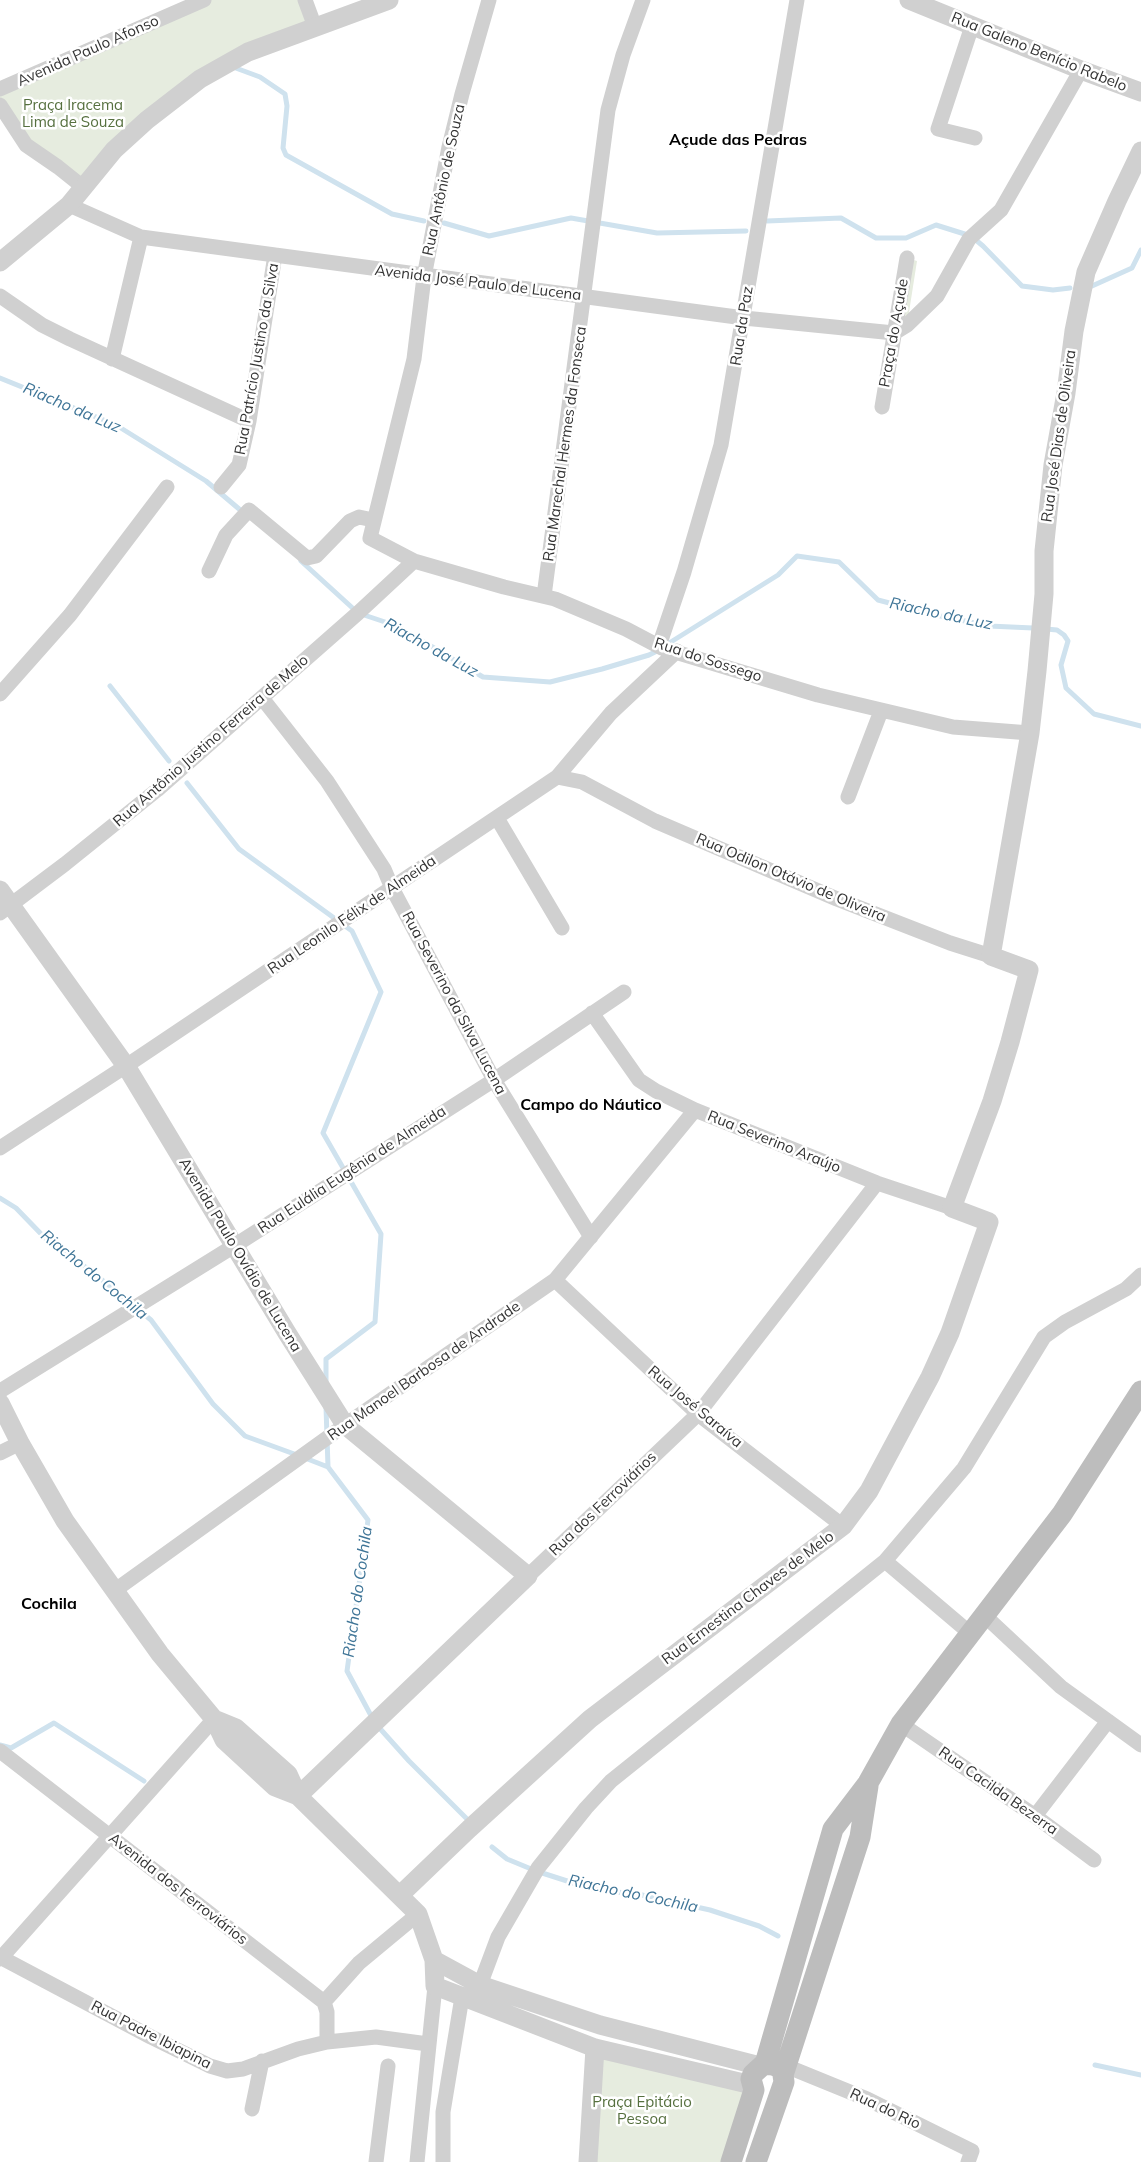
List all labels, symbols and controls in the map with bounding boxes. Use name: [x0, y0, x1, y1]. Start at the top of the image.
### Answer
street label: Rua Galeno Benício Rabelo: [949, 8, 1129, 96]
street label: Avenida Paulo Afonso: [14, 12, 162, 90]
park label: Praça Iracema Lima de Souza: [22, 96, 124, 131]
street label: Rua Antônio de Souza: [419, 102, 469, 258]
district label: Açude das Pedras: [669, 130, 807, 150]
street label: Avenida José Paulo de Lucena: [374, 261, 582, 305]
street label: Rua Patrício Justino da Silva: [231, 262, 283, 456]
street label: Praça do Açude: [876, 277, 912, 389]
street label: Rua da Paz: [727, 285, 757, 367]
street label: Rua Marechal Hermes da Fonseca: [540, 325, 590, 563]
street label: Rua José Dias de Oliveira: [1038, 349, 1080, 523]
water label: Riacho da Luz: [20, 379, 124, 437]
water label: Riacho da Luz: [888, 594, 994, 634]
water label: Riacho da Luz: [381, 614, 481, 682]
street label: Rua do Sossego: [652, 634, 764, 686]
street label: Rua Antônio Justino Ferreira de Melo: [110, 651, 312, 831]
street label: Rua Odilon Otávio de Oliveira: [693, 830, 889, 926]
street label: Rua Leonilo Félix de Almeida: [264, 852, 440, 978]
street label: Rua Severino da Silva Lucena: [398, 908, 510, 1098]
district label: Campo do Náutico: [520, 1095, 662, 1115]
street label: Rua Eulália Eugênia de Almeida: [255, 1102, 449, 1238]
street label: Rua Severino Araújo: [705, 1107, 843, 1177]
street label: Avenida Paulo Ovídio de Lucena: [175, 1155, 305, 1355]
water label: Riacho do Cochila: [37, 1226, 151, 1324]
street label: Rua Manoel Barbosa de Andrade: [324, 1297, 524, 1445]
street label: Rua José Saraíva: [644, 1362, 746, 1452]
street label: Rua dos Ferroviários: [546, 1448, 660, 1560]
water label: Riacho do Cochila: [339, 1525, 377, 1659]
street label: Rua Ernestina Chaves de Melo: [658, 1527, 838, 1669]
district label: Cochila: [21, 1594, 77, 1614]
street label: Rua Cacilda Bezerra: [935, 1743, 1061, 1839]
street label: Avenida dos Ferroviários: [105, 1829, 251, 1949]
water label: Riacho do Cochila: [566, 1871, 700, 1917]
street label: Rua Padre Ibiapina: [88, 1997, 214, 2073]
street label: Rua do Rio: [847, 2085, 923, 2133]
park label: Praça Epitácio Pessoa: [592, 2093, 692, 2128]

